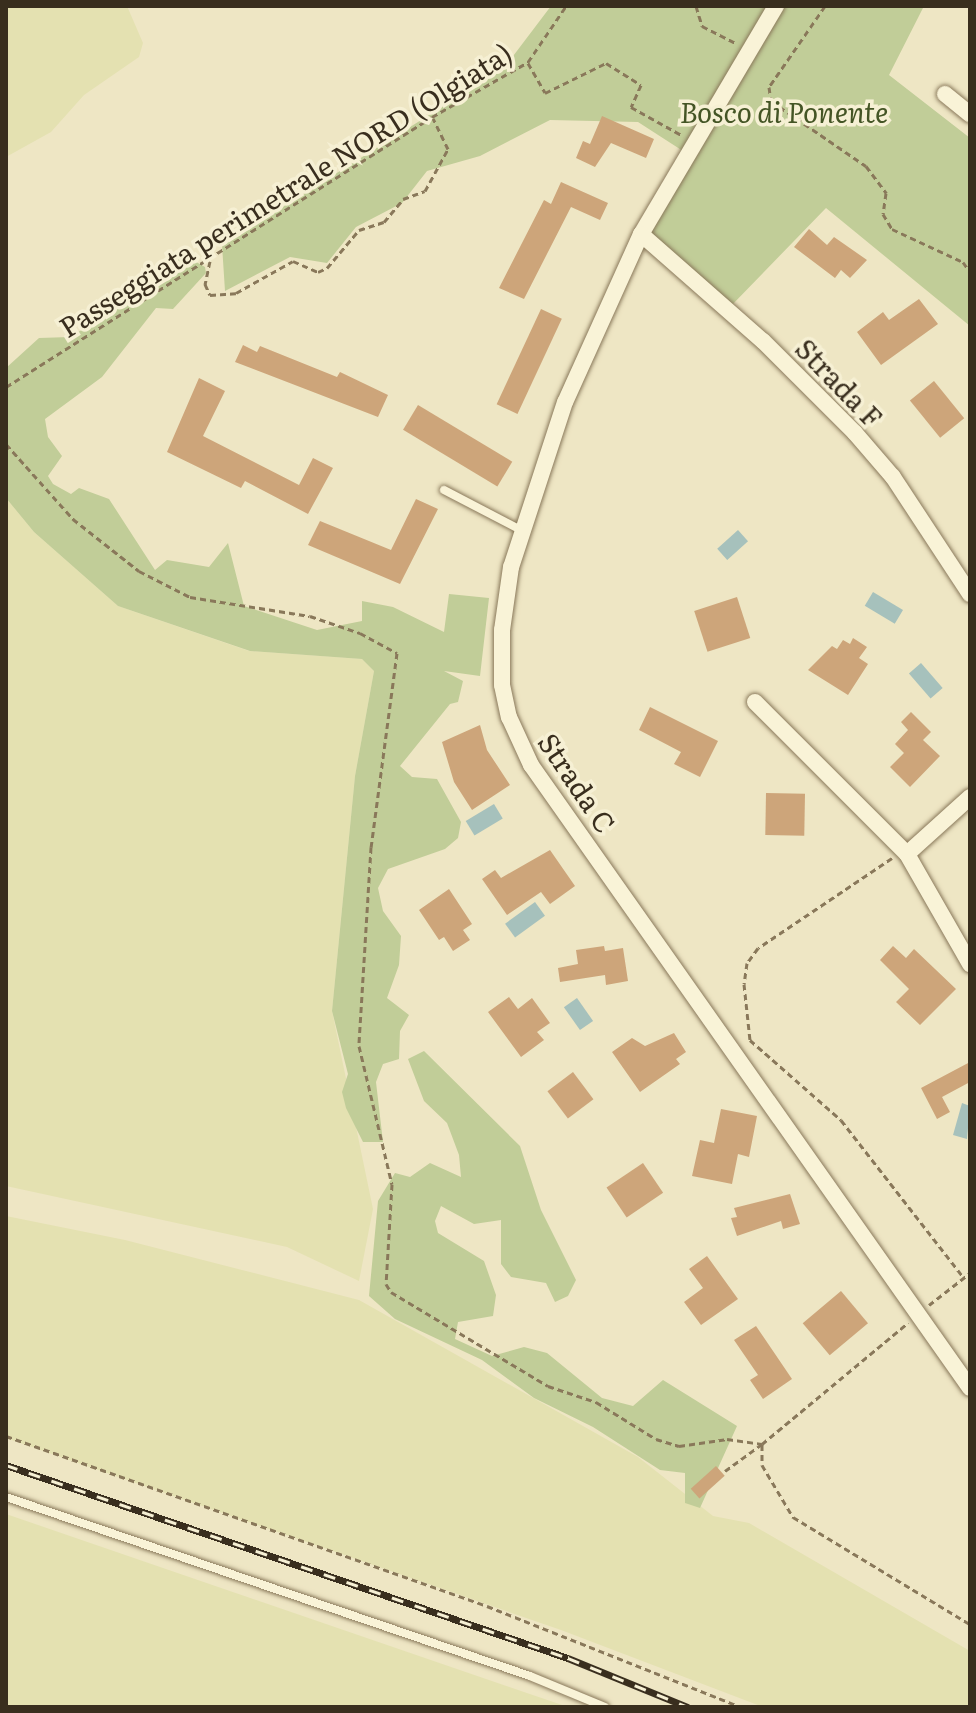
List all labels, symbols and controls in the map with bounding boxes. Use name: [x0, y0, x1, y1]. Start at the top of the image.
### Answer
street label: Passeggiata perimetrale NORD (Olgiata): [52, 35, 518, 343]
park label: Bosco di Ponente: [680, 94, 888, 128]
street label: Strada F: [790, 331, 890, 433]
street label: Strada C: [533, 726, 623, 838]

